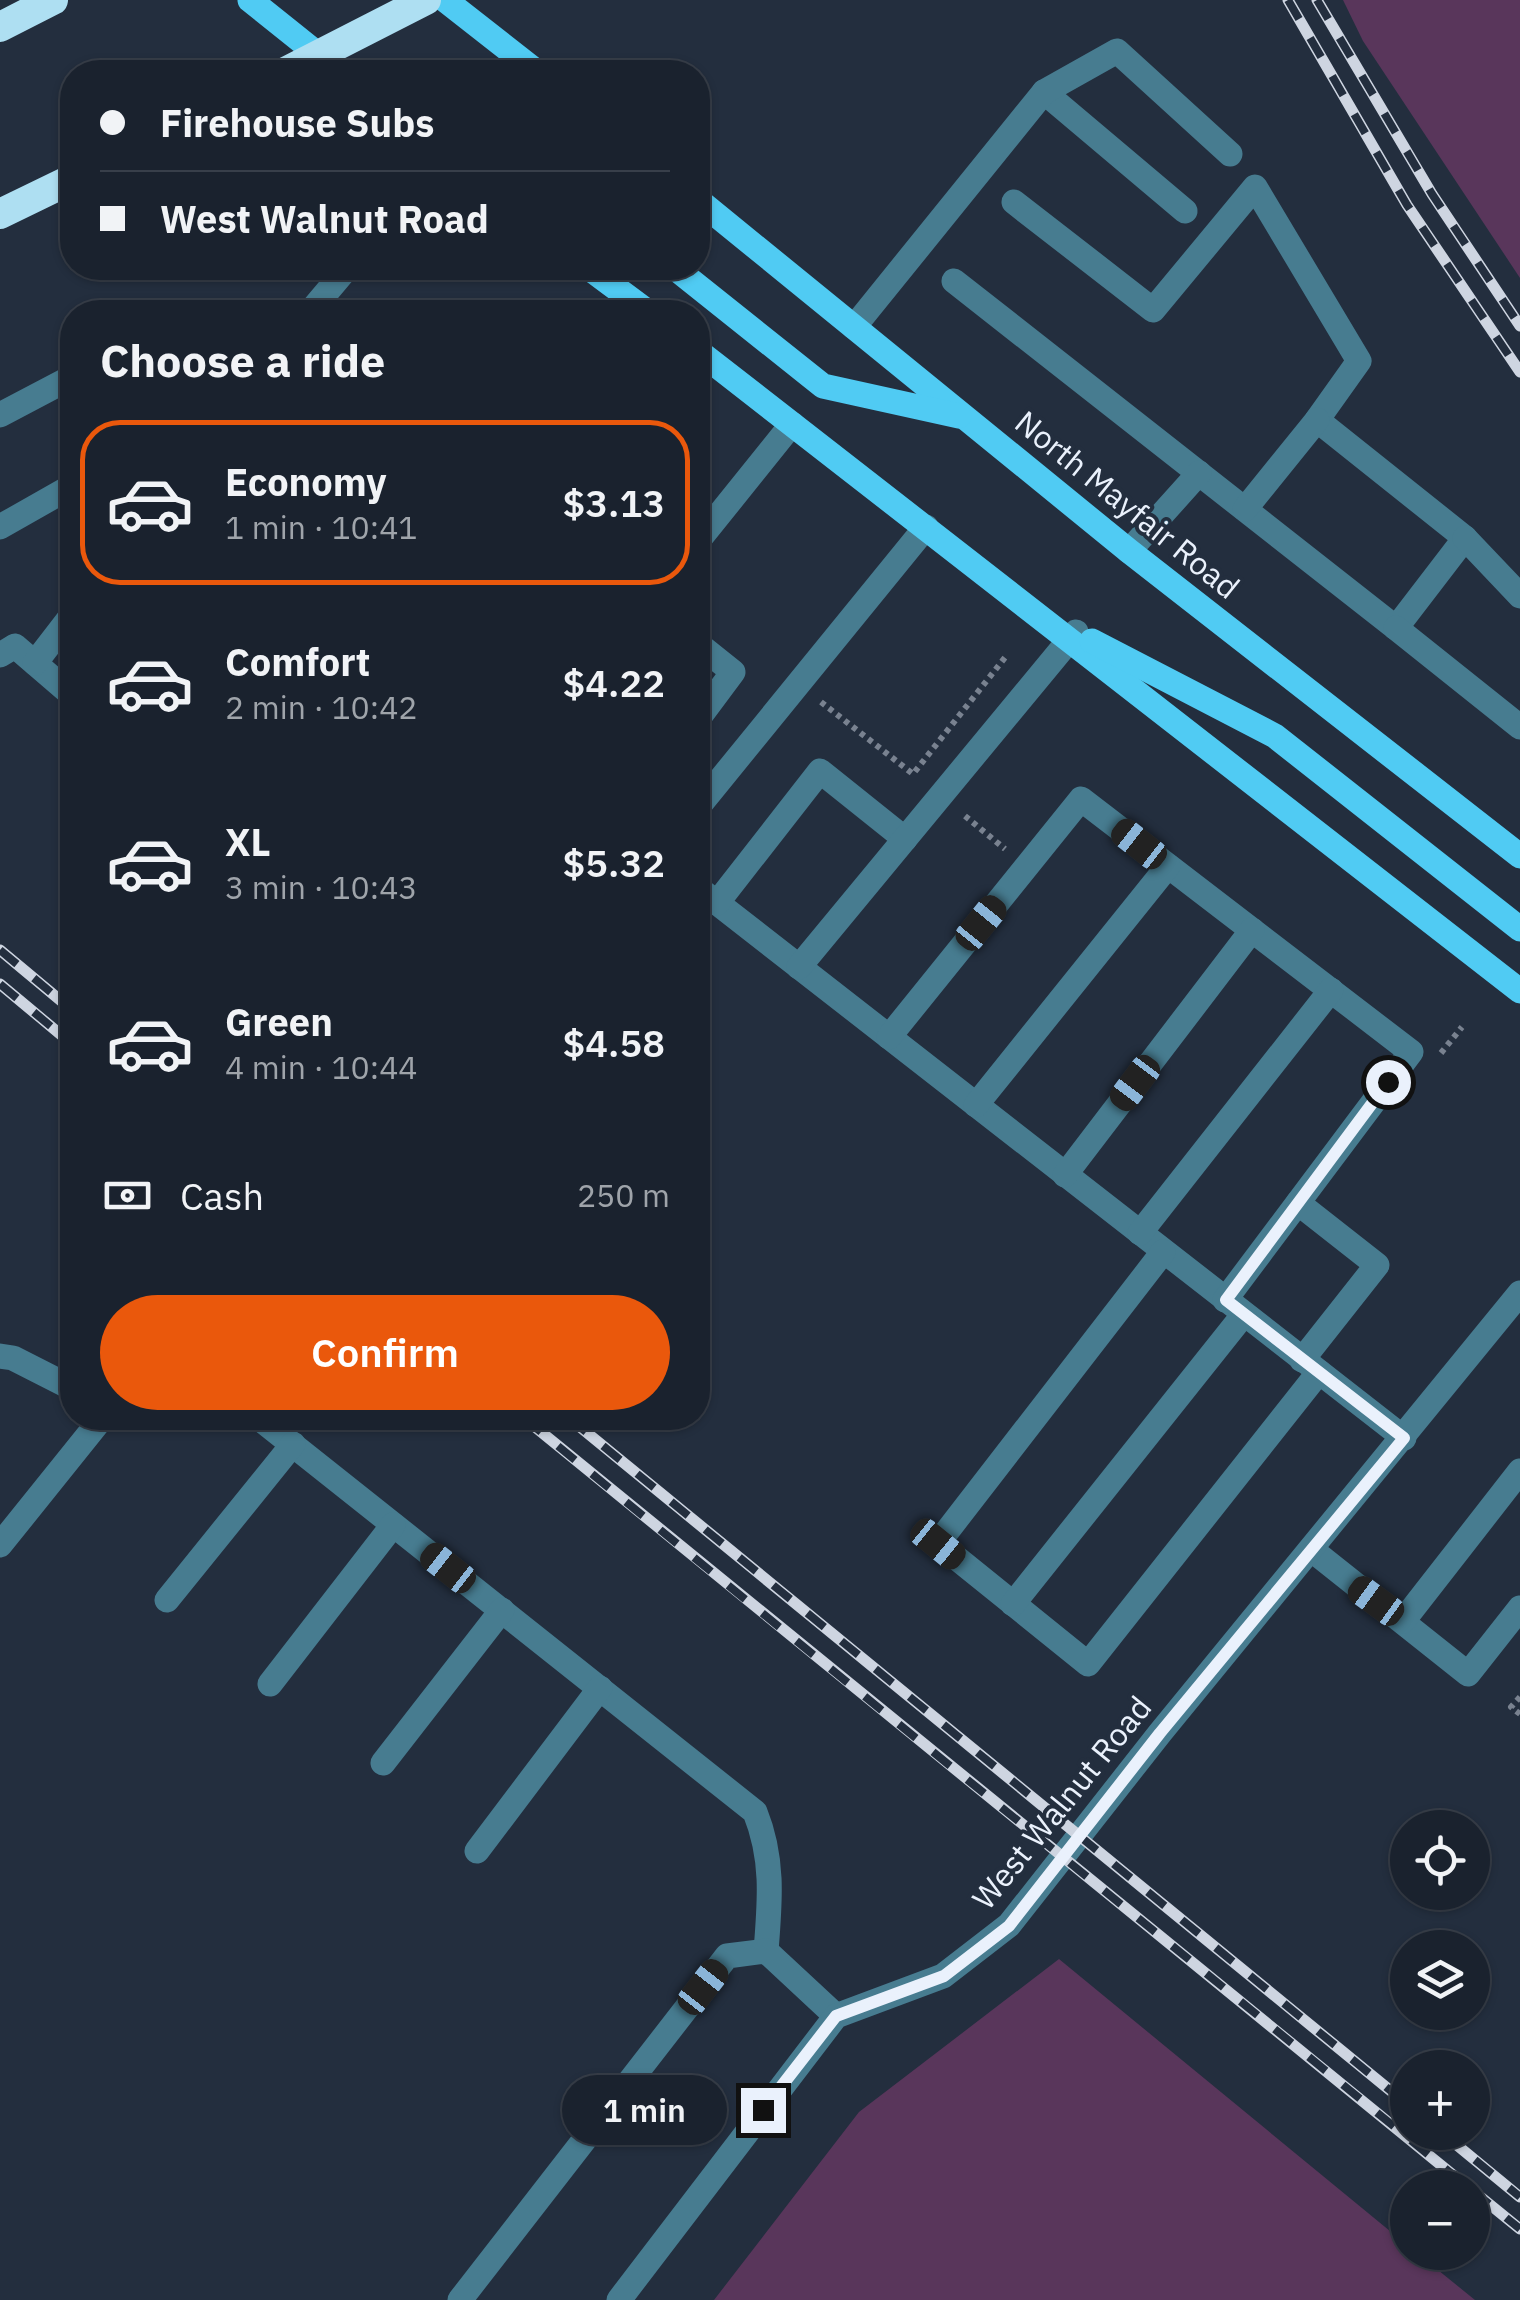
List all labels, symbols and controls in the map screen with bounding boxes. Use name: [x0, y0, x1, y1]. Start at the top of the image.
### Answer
text: Firehouse Subs: [160, 98, 434, 147]
text: West Walnut Road: [160, 194, 489, 243]
text: Choose a ride: [100, 331, 385, 389]
street label: North Mayfair Road: [1007, 401, 1248, 608]
text: Economy: [225, 457, 387, 506]
icon: car: [105, 458, 195, 548]
text: $3.13: [562, 478, 665, 527]
text: 1 min · 10:41: [225, 506, 418, 548]
text: Comfort: [225, 637, 370, 686]
icon: car: [105, 638, 195, 728]
text: $4.22: [562, 658, 665, 707]
text: 2 min · 10:42: [225, 686, 418, 728]
car: [1106, 814, 1172, 874]
text: XL: [225, 817, 271, 866]
icon: car: [105, 818, 195, 908]
text: $5.32: [562, 838, 665, 887]
text: 3 min · 10:43: [225, 866, 418, 908]
car: [950, 890, 1012, 956]
text: Green: [225, 997, 333, 1046]
icon: car: [105, 998, 195, 1088]
text: $4.58: [562, 1018, 665, 1067]
text: 4 min · 10:44: [225, 1046, 418, 1088]
car: [1105, 1050, 1165, 1116]
route start: [1366, 1060, 1411, 1105]
icon: cash: [100, 1168, 155, 1223]
text: Cash: [180, 1171, 264, 1220]
text: 250 m: [577, 1174, 670, 1216]
button: Confirm: [100, 1295, 670, 1410]
car: [905, 1513, 971, 1575]
car: [415, 1538, 481, 1598]
car: [1343, 1571, 1409, 1631]
street label: West Walnut Road: [962, 1687, 1160, 1918]
map controls: [1390, 1810, 1490, 2270]
button: locate: [1390, 1810, 1490, 1910]
button: layers: [1390, 1930, 1490, 2030]
car: [673, 1954, 733, 2020]
button: +: [1390, 2050, 1490, 2150]
callout: 1 min: [563, 2075, 728, 2145]
route end: [741, 2088, 786, 2133]
text: 1 min: [603, 2089, 686, 2131]
button: −: [1390, 2170, 1490, 2270]

